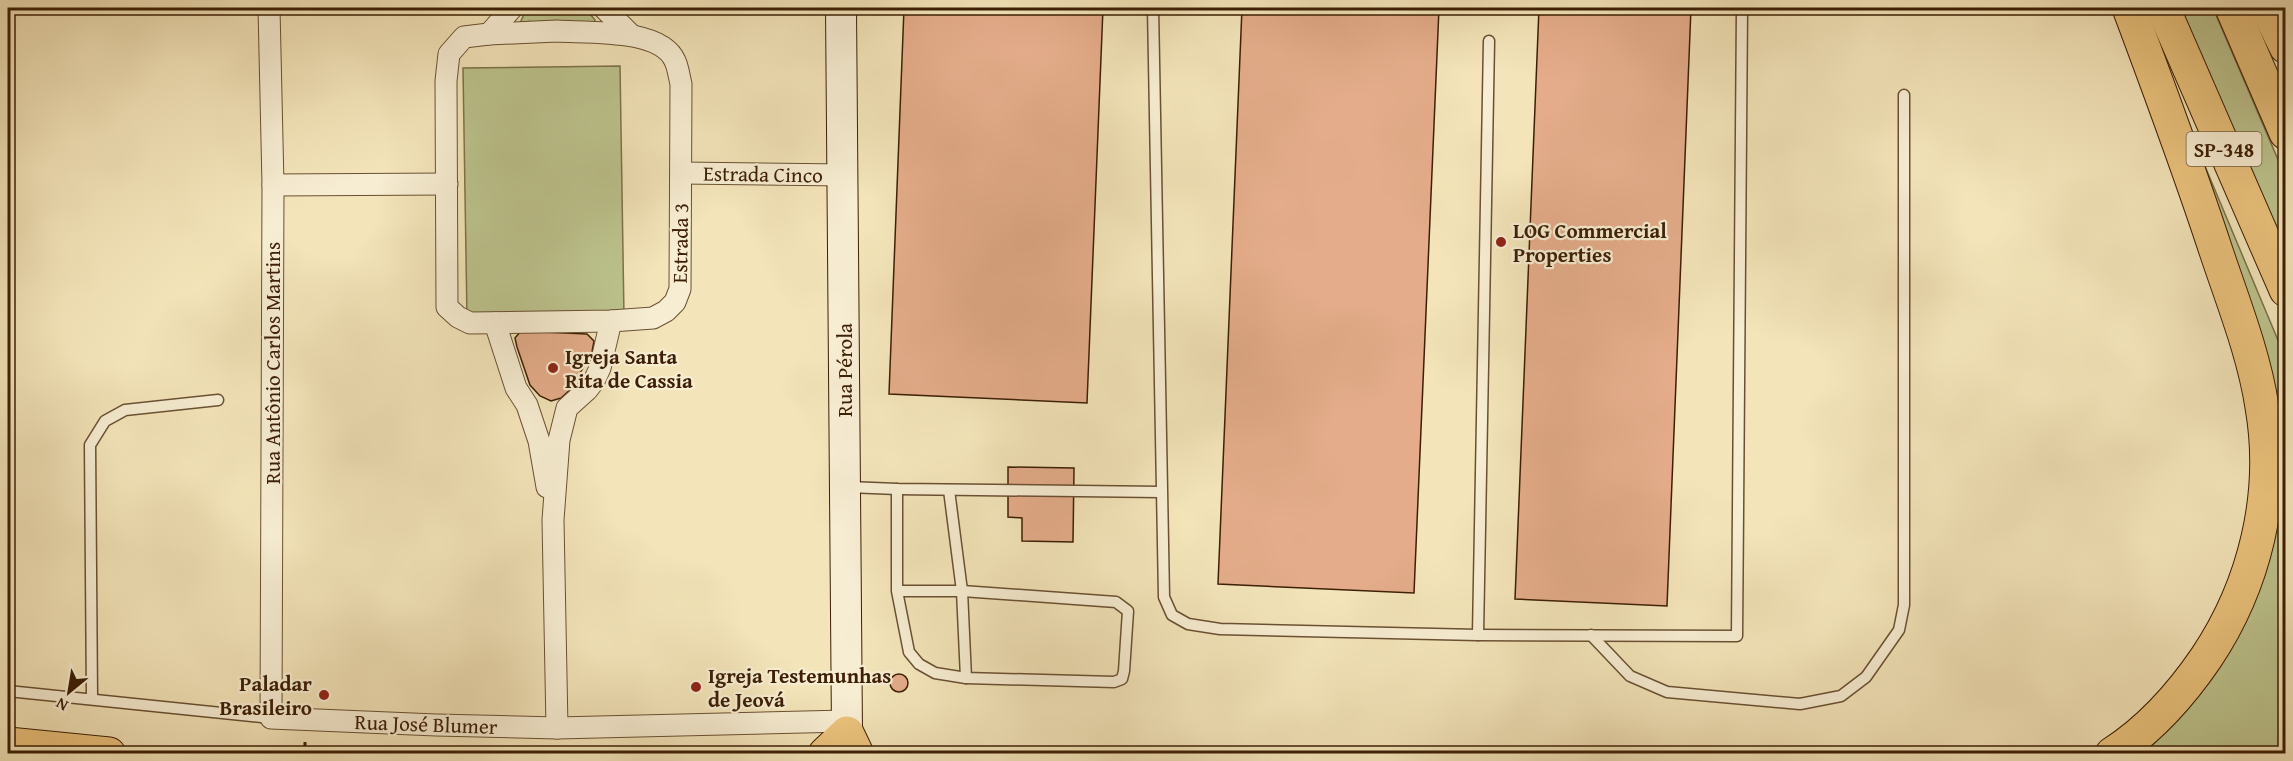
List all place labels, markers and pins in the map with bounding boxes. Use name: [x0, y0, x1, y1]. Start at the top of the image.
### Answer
place label: LOG Commercial Properties: [1513, 215, 1667, 270]
marker: LOG Commercial Properties: [1494, 235, 1508, 249]
place label: Igreja Santa Rita de Cassia: [565, 341, 693, 396]
marker: Igreja Santa Rita de Cassia: [546, 361, 560, 375]
place label: Igreja Testemunhas de Jeová: [708, 660, 891, 715]
place label: Paladar Brasileiro: [219, 668, 312, 723]
marker: Igreja Testemunhas de Jeová: [689, 680, 703, 694]
marker: Paladar Brasileiro: [317, 688, 331, 702]

